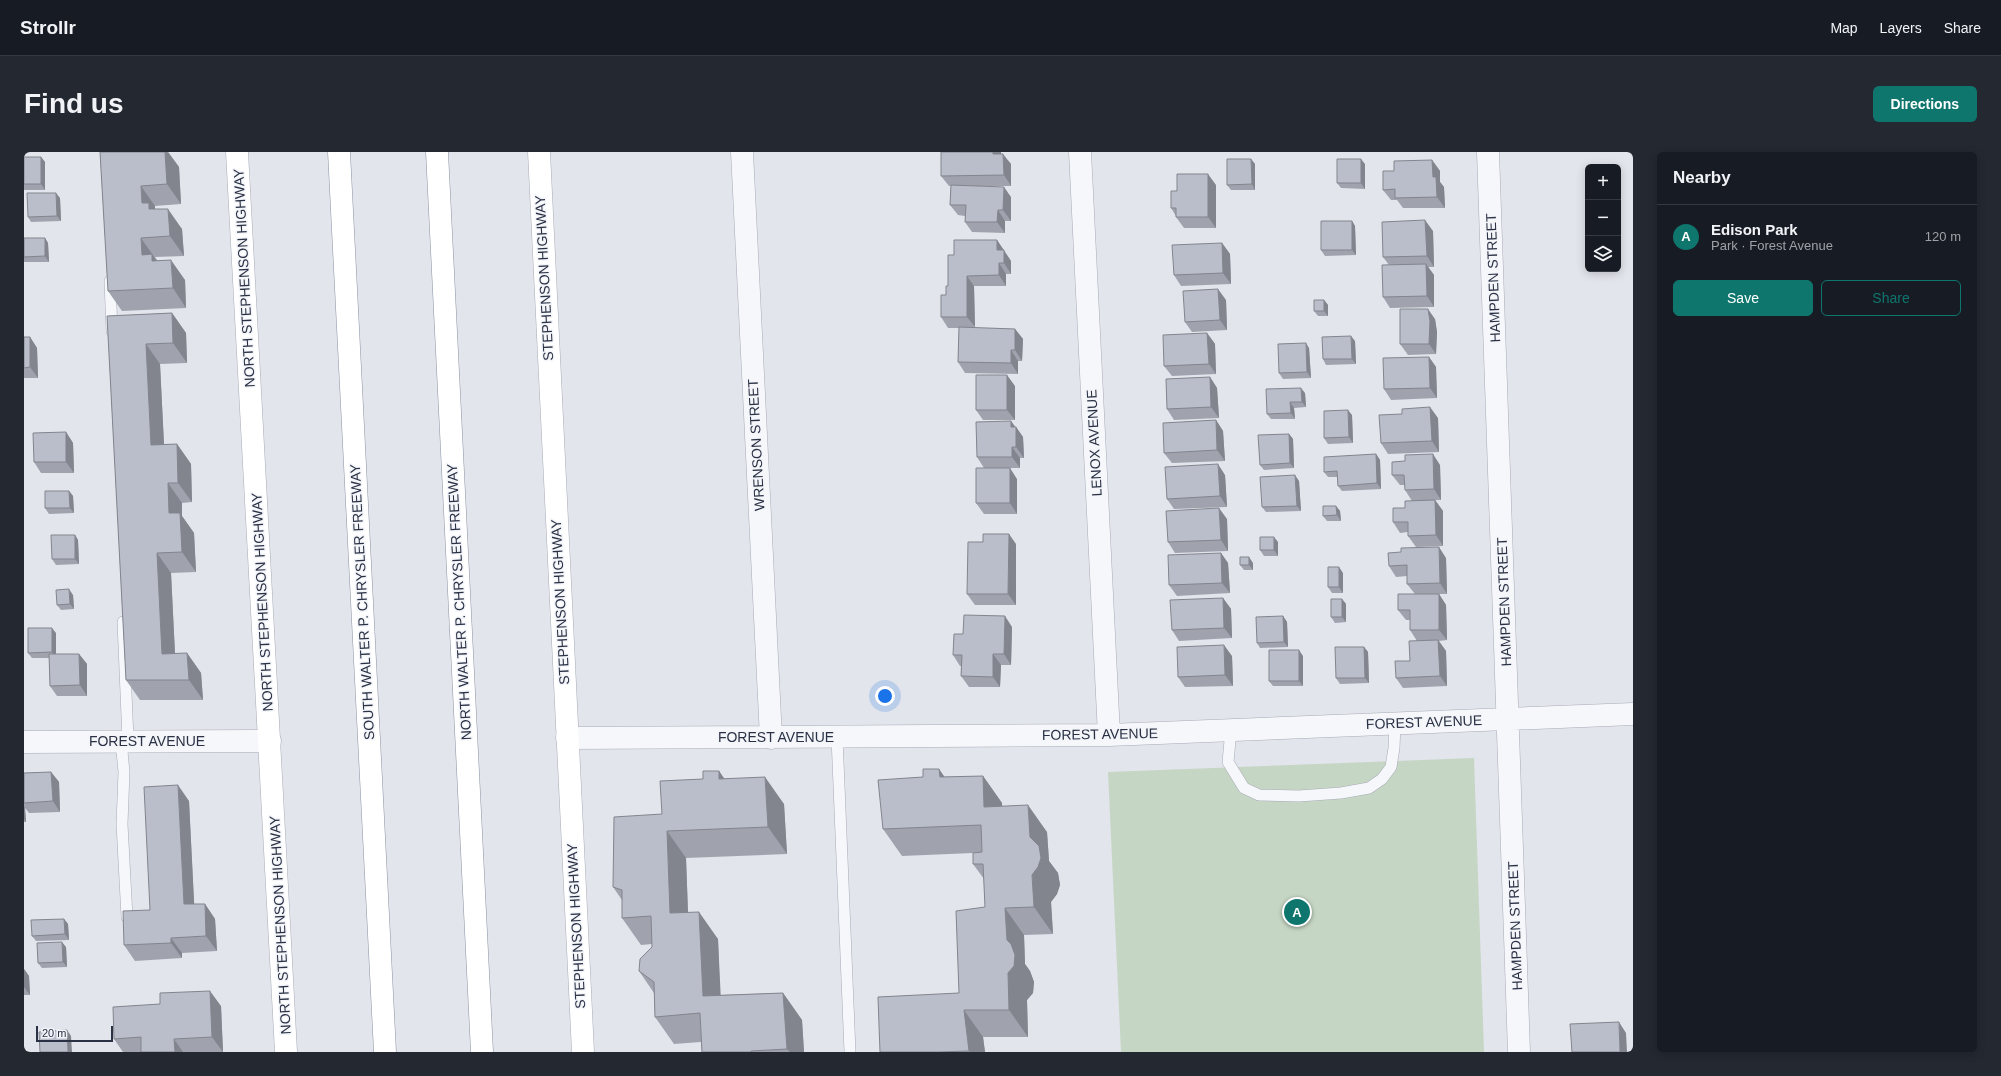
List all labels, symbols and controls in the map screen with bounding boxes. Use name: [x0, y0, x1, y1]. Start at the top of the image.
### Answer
text: Strollr: [20, 17, 76, 38]
text: Map: [1830, 20, 1858, 36]
text: Layers: [1880, 20, 1922, 36]
text: Share: [1944, 20, 1981, 36]
button: Directions: [1873, 86, 1977, 122]
text: Find us: [24, 88, 124, 119]
map controls: [1585, 164, 1621, 272]
button: +: [1585, 164, 1621, 200]
street label: NORTH STEPHENSON HIGHWAY: [230, 168, 258, 388]
text: Nearby: [1673, 168, 1731, 187]
street label: STEPHENSON HIGHWAY: [532, 194, 556, 361]
button: −: [1585, 200, 1621, 236]
street label: HAMPDEN STREET: [1483, 213, 1503, 343]
text: Edison Park: [1711, 221, 1798, 238]
text: A: [1681, 229, 1691, 244]
text: 120 m: [1925, 229, 1961, 244]
button: layers: [1585, 236, 1621, 272]
text: Park · Forest Avenue: [1711, 238, 1833, 253]
button: Save: [1673, 280, 1813, 316]
button: Share: [1821, 280, 1961, 316]
street label: WRENSON STREET: [745, 378, 767, 511]
street label: LENOX AVENUE: [1083, 389, 1105, 497]
street label: SOUTH WALTER P. CHRYSLER FREEWAY: [347, 463, 377, 740]
street label: NORTH WALTER P. CHRYSLER FREEWAY: [444, 463, 474, 741]
street label: NORTH STEPHENSON HIGHWAY: [248, 492, 276, 712]
street label: STEPHENSON HIGHWAY: [548, 518, 572, 685]
street label: HAMPDEN STREET: [1494, 537, 1514, 667]
your location: [875, 686, 895, 706]
street label: FOREST AVENUE: [1366, 712, 1482, 732]
street label: FOREST AVENUE: [1042, 725, 1158, 743]
street label: FOREST AVENUE: [718, 729, 834, 745]
street label: FOREST AVENUE: [89, 733, 205, 749]
street label: NORTH STEPHENSON HIGHWAY: [266, 815, 294, 1035]
street label: STEPHENSON HIGHWAY: [564, 842, 588, 1009]
street label: HAMPDEN STREET: [1505, 861, 1525, 991]
pin: A: [1284, 897, 1310, 927]
scale bar: [36, 1024, 113, 1043]
text: 20 m: [42, 1027, 66, 1039]

